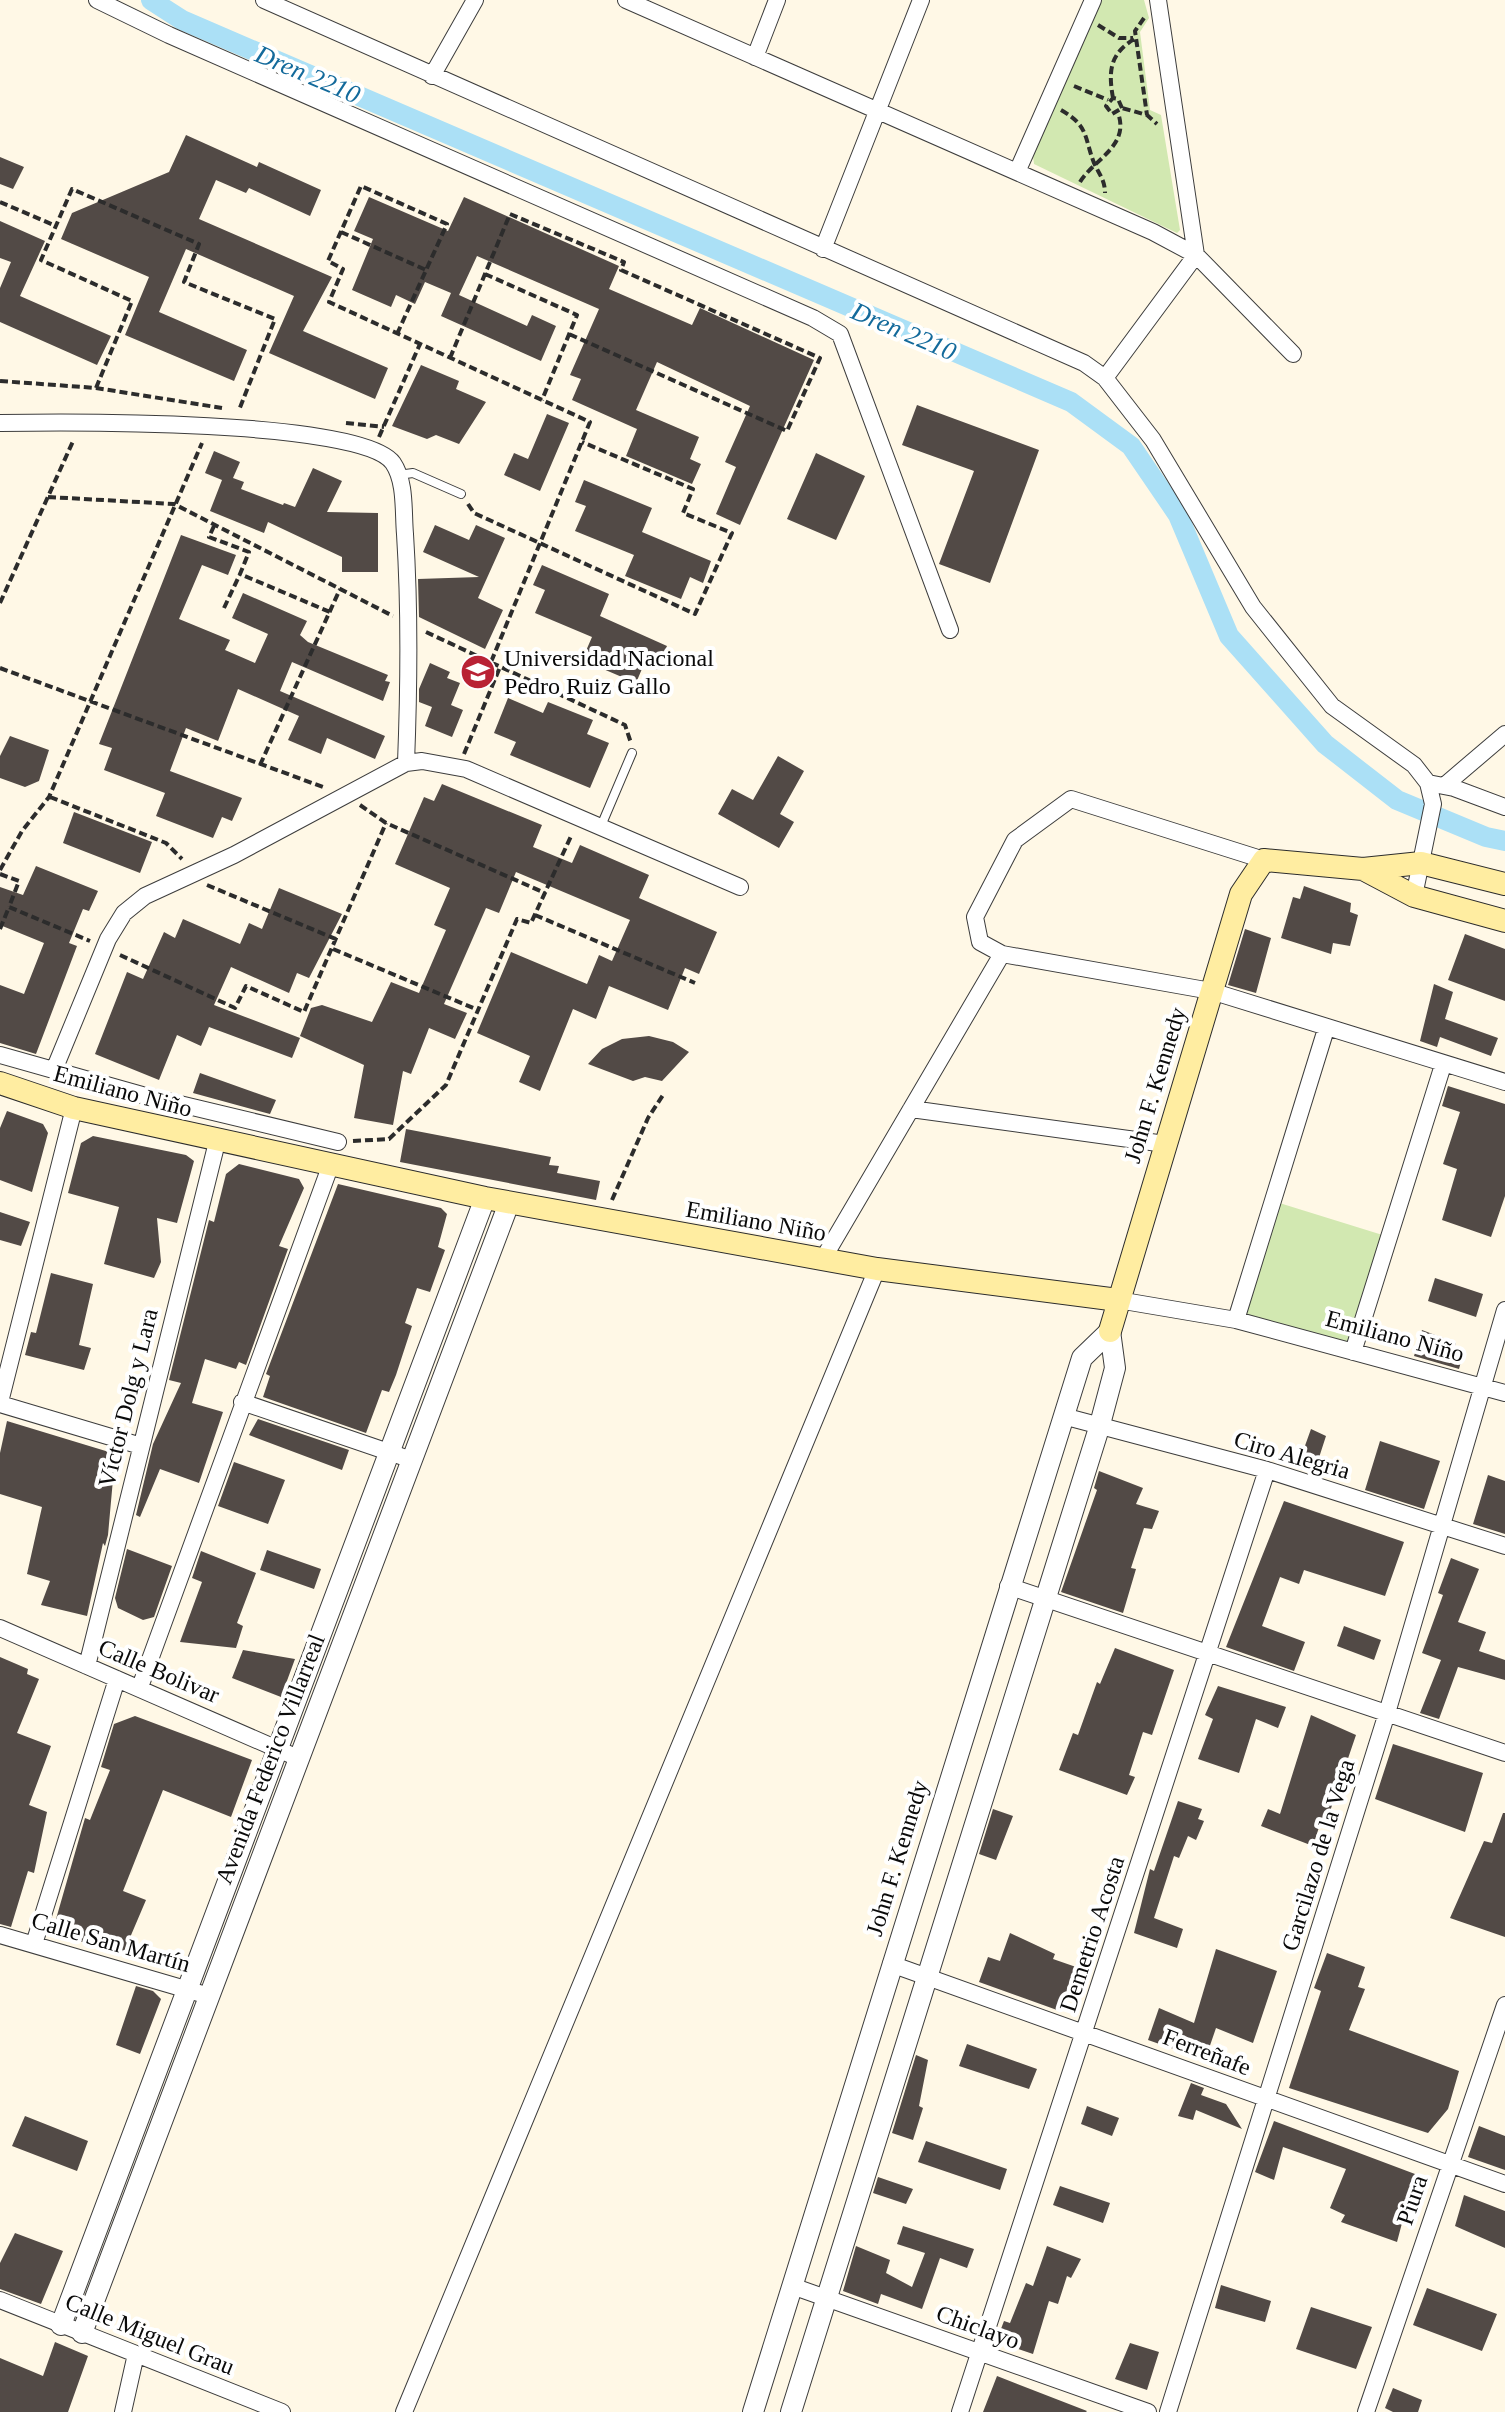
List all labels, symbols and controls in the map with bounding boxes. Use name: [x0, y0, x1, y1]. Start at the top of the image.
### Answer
water label: Dren 2210: [250, 39, 365, 109]
water label: Dren 2210: [846, 296, 961, 366]
place label: Universidad Nacional Pedro Ruiz Gallo: [504, 645, 714, 699]
school or university icon: Universidad Nacional Pedro Ruiz Gallo: [459, 653, 497, 691]
street label: John F. Kennedy: [1119, 1004, 1191, 1166]
street label: Emiliano Niño: [51, 1060, 195, 1122]
street label: Emiliano Niño: [684, 1196, 828, 1246]
street label: Emiliano Niño: [1323, 1305, 1467, 1367]
street label: Víctor Dolg y Lara: [93, 1306, 163, 1490]
street label: Ciro Alegria: [1231, 1426, 1353, 1484]
street label: Avenida Federico Villarreal: [210, 1630, 330, 1888]
street label: Calle Bolivar: [95, 1634, 223, 1708]
street label: Garcilazo de la Vega: [1277, 1756, 1360, 1954]
street label: John F. Kennedy: [861, 1777, 933, 1939]
street label: Demetrio Acosta: [1055, 1853, 1129, 2015]
street label: Calle San Martín: [29, 1907, 193, 1977]
street label: Ferreñafe: [1159, 2023, 1255, 2081]
street label: Piura: [1391, 2171, 1433, 2228]
street label: Calle Miguel Grau: [62, 2288, 238, 2380]
street label: Chiclayo: [933, 2300, 1023, 2354]

